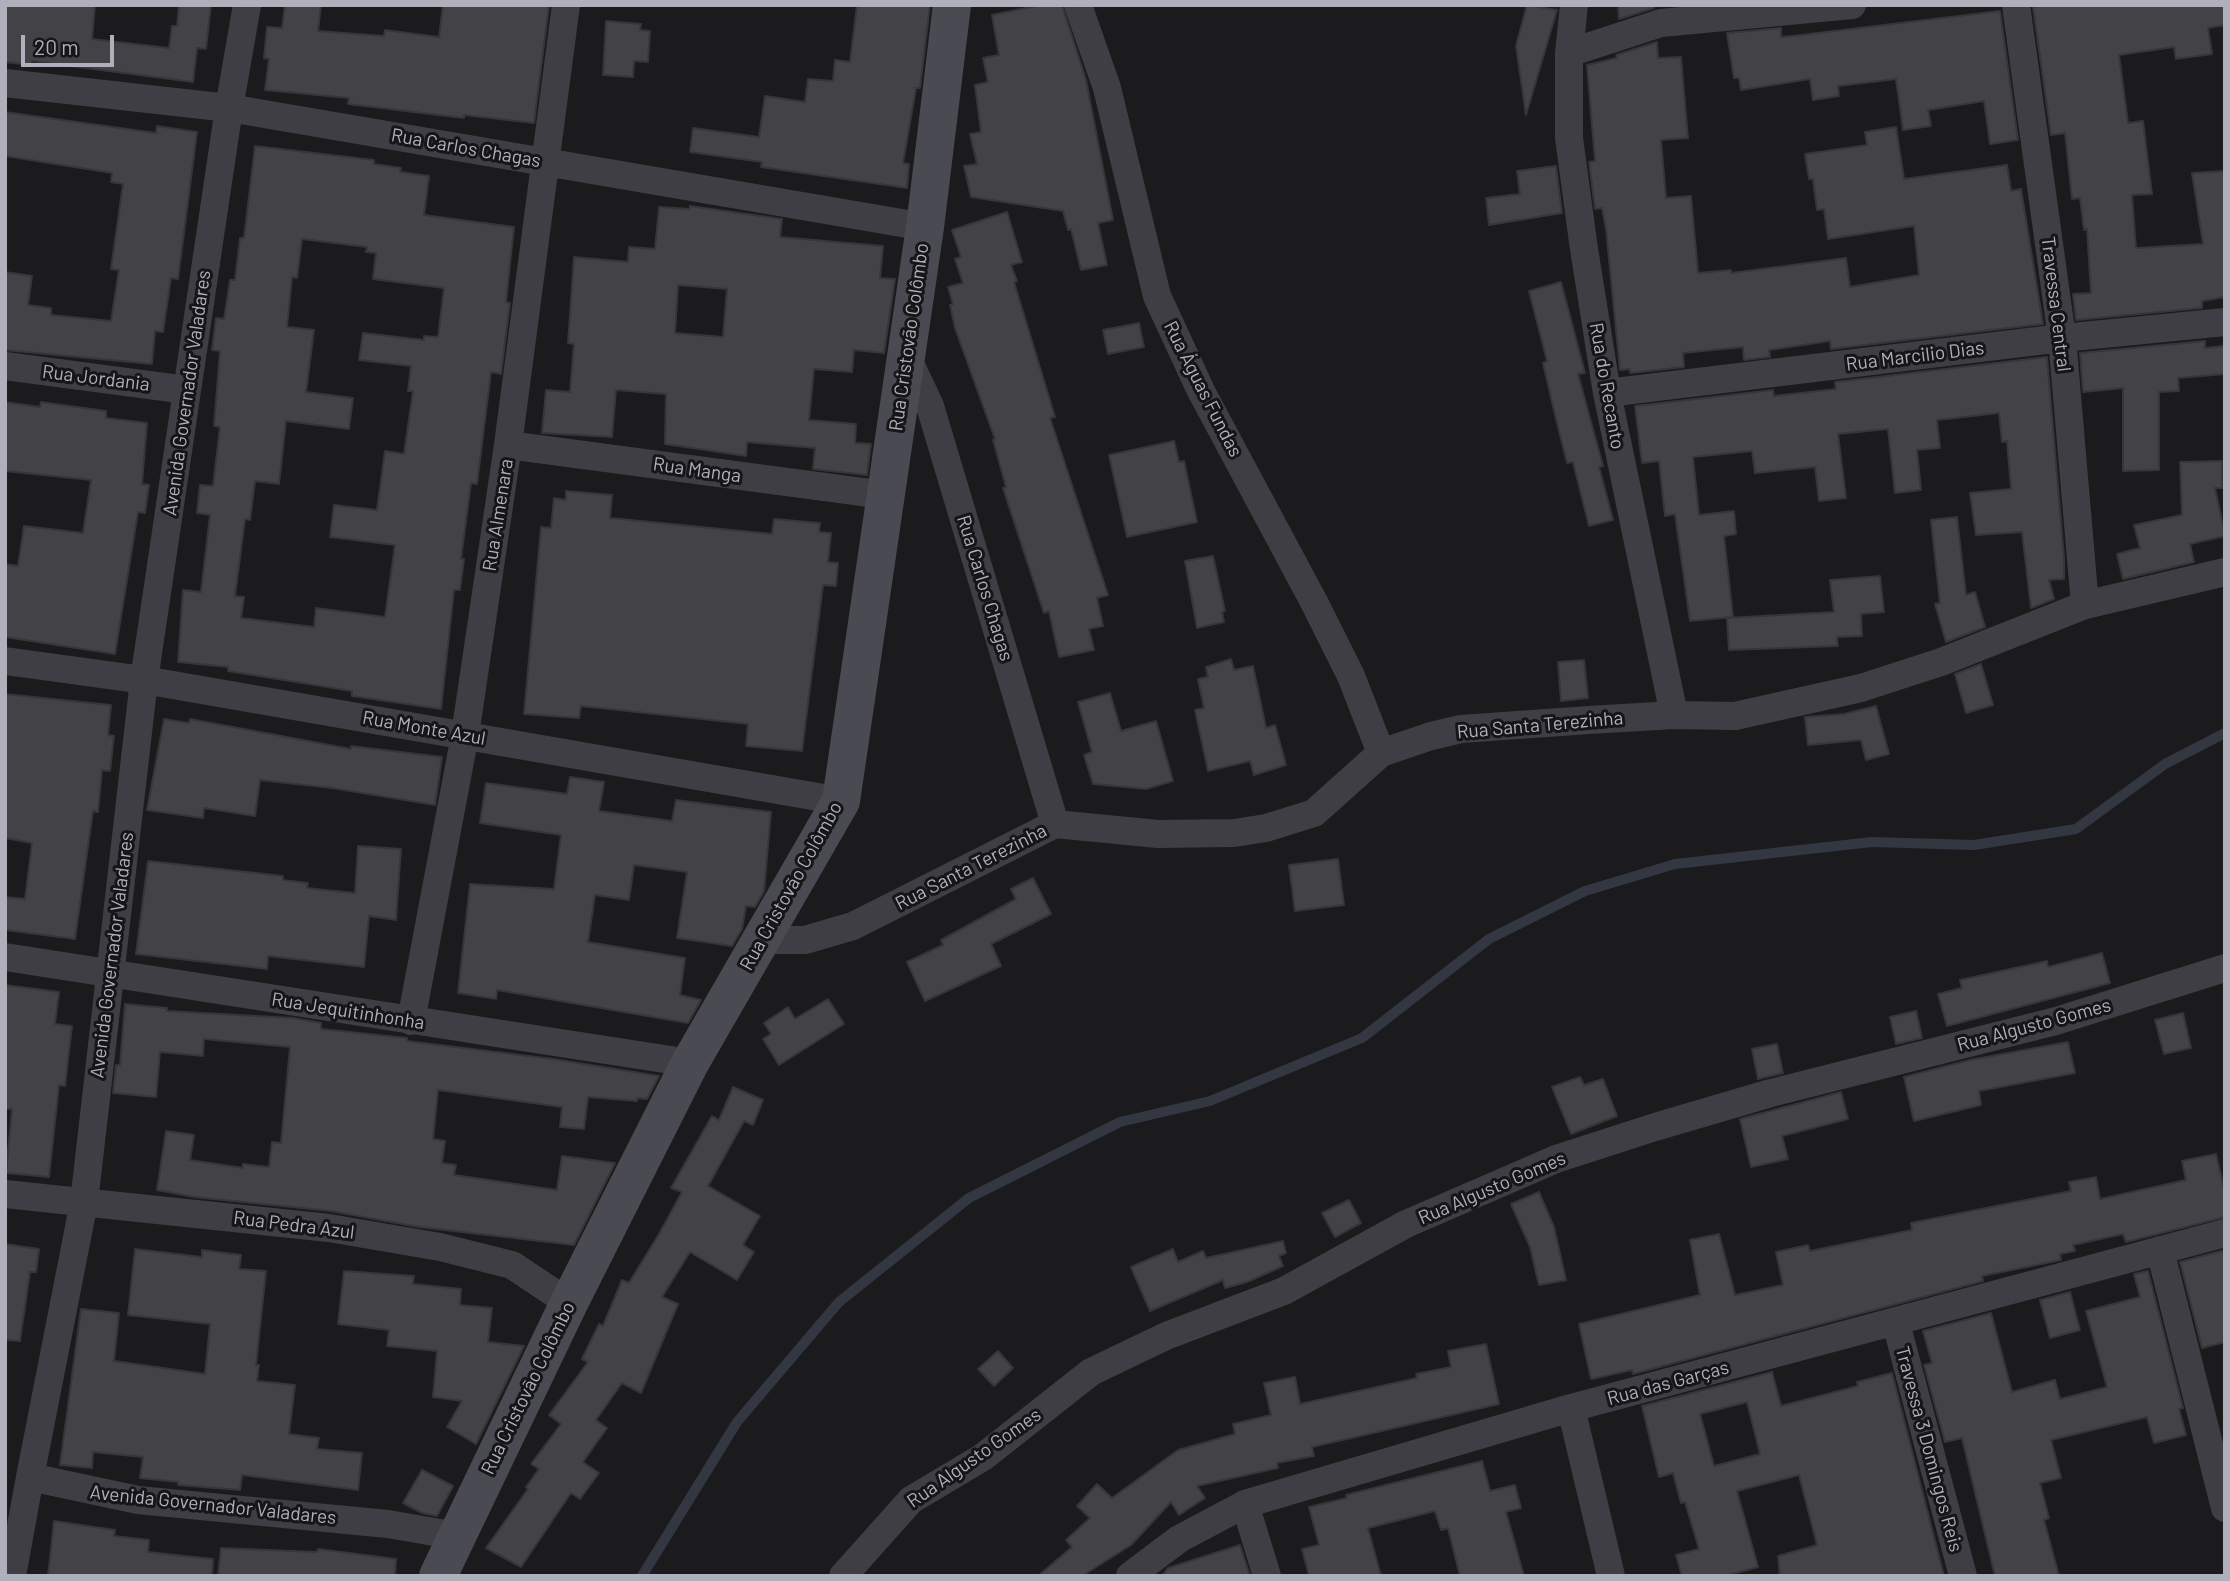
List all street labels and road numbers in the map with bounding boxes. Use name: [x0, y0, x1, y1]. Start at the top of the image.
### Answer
street label: Rua Carlos Chagas: [389, 124, 543, 172]
street label: Travessa Central: [2036, 235, 2076, 373]
street label: Rua Cristovão Colômbo: [885, 242, 933, 432]
street label: Avenida Governador Valadares: [158, 269, 216, 517]
street label: Rua Águas Fundas: [1159, 317, 1247, 461]
street label: Rua do Recanto: [1585, 321, 1629, 451]
street label: Rua Marcilio Dias: [1845, 336, 1985, 376]
street label: Rua Jordania: [41, 360, 151, 396]
street label: Rua Manga: [651, 453, 743, 487]
street label: Rua Almenara: [478, 457, 518, 573]
street label: Rua Carlos Chagas: [952, 512, 1018, 664]
street label: Rua Monte Azul: [361, 706, 487, 750]
street label: Rua Santa Terezinha: [1456, 706, 1624, 744]
street label: Rua Cristovão Colômbo: [735, 798, 847, 974]
street label: Rua Santa Terezinha: [892, 819, 1050, 915]
street label: Avenida Governador Valadares: [86, 831, 138, 1079]
street label: Rua Jequitinhonha: [270, 988, 426, 1034]
street label: Rua Algusto Gomes: [1955, 994, 2113, 1056]
street label: Rua Algusto Gomes: [1415, 1147, 1569, 1229]
street label: Rua Pedra Azul: [232, 1206, 356, 1244]
street label: Rua Cristovão Colômbo: [476, 1298, 580, 1478]
street label: Travessa 3 Domingos Reis: [1891, 1344, 1967, 1554]
street label: Rua das Garças: [1605, 1356, 1731, 1410]
street label: Rua Algusto Gomes: [903, 1403, 1045, 1513]
street label: Avenida Governador Valadares: [89, 1481, 337, 1529]

